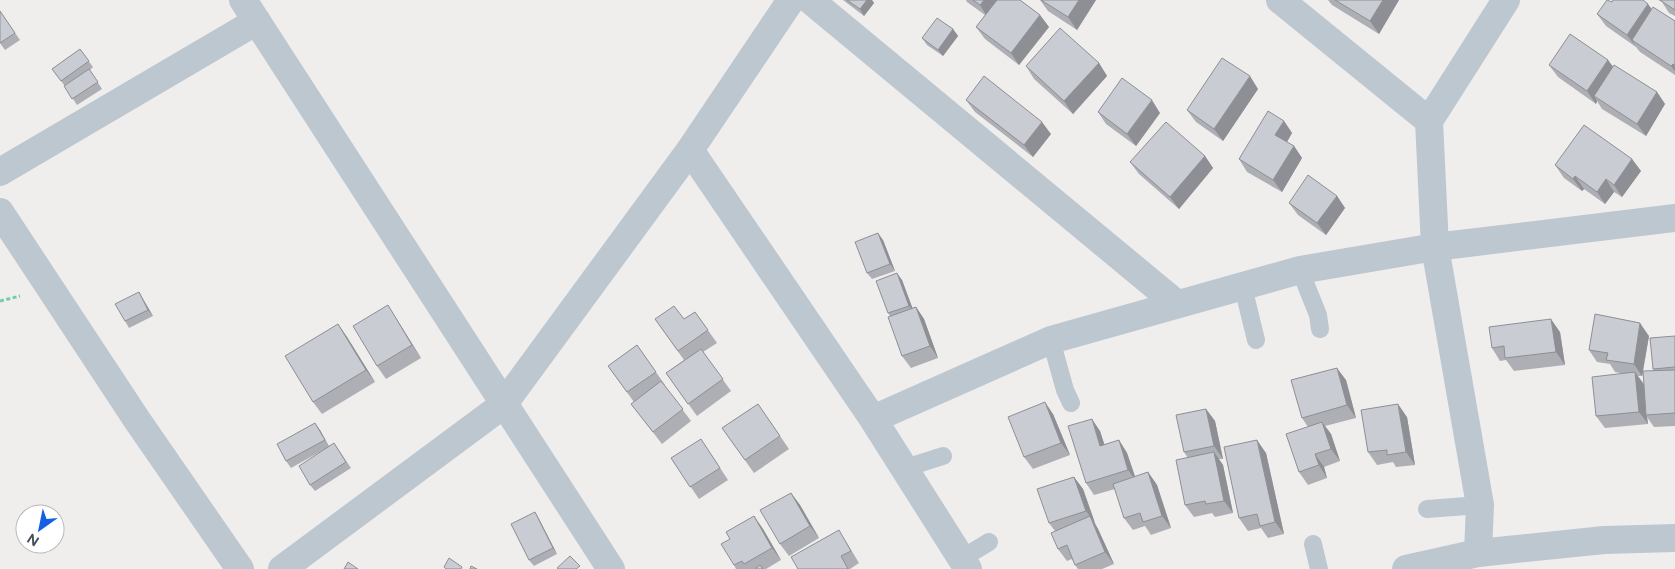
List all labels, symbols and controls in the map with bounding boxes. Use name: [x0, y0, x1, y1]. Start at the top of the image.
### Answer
north arrow: [15, 504, 65, 554]
text: N: [24, 529, 42, 550]

